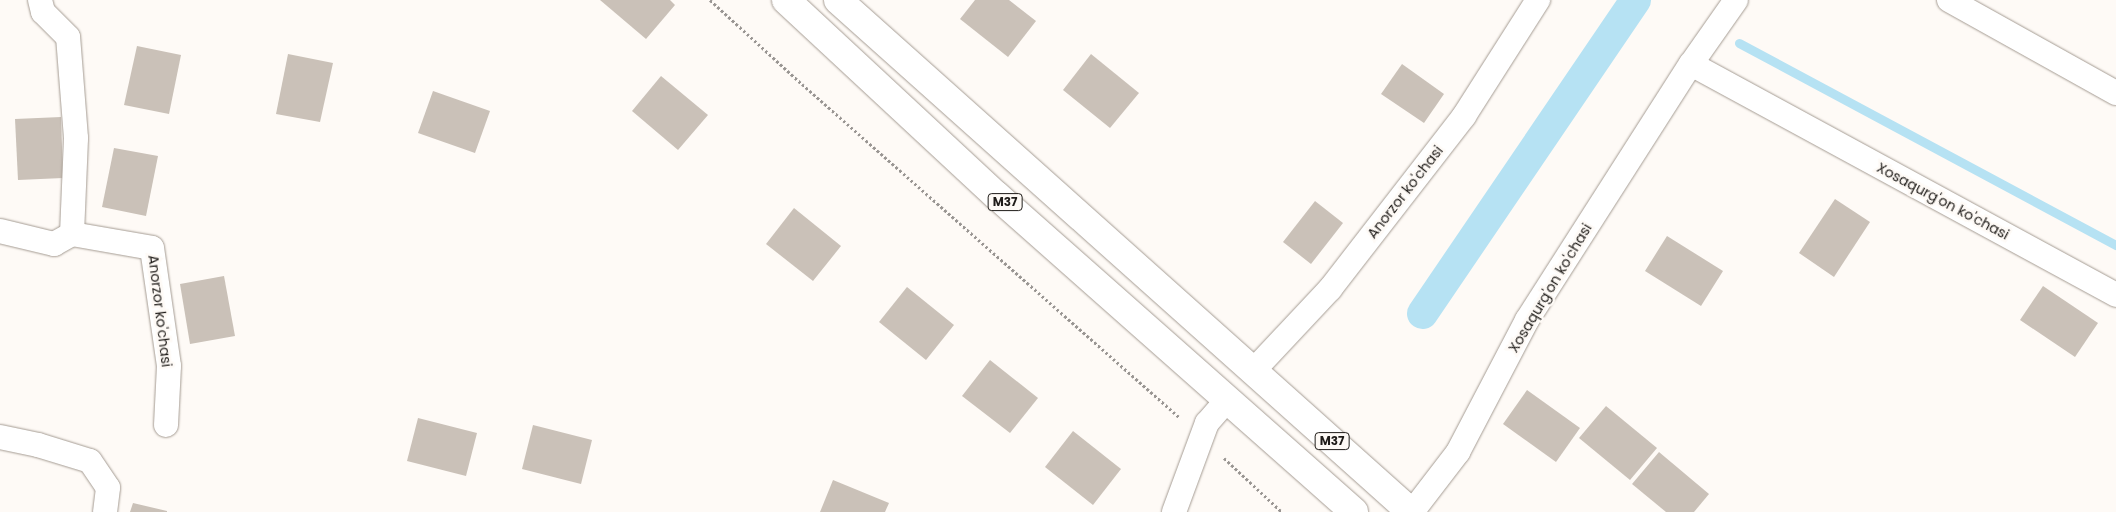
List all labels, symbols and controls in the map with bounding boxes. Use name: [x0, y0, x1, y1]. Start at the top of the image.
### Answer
street label: Anorzor ko'chasi: [1364, 142, 1446, 242]
street label: Xosaqurg'on ko'chasi: [1874, 159, 2012, 243]
road number: M37: [988, 192, 1022, 212]
street label: Xosaqurg'on ko'chasi: [1505, 220, 1595, 356]
street label: Anorzor ko'chasi: [145, 254, 175, 368]
road number: M37: [1314, 432, 1350, 451]

